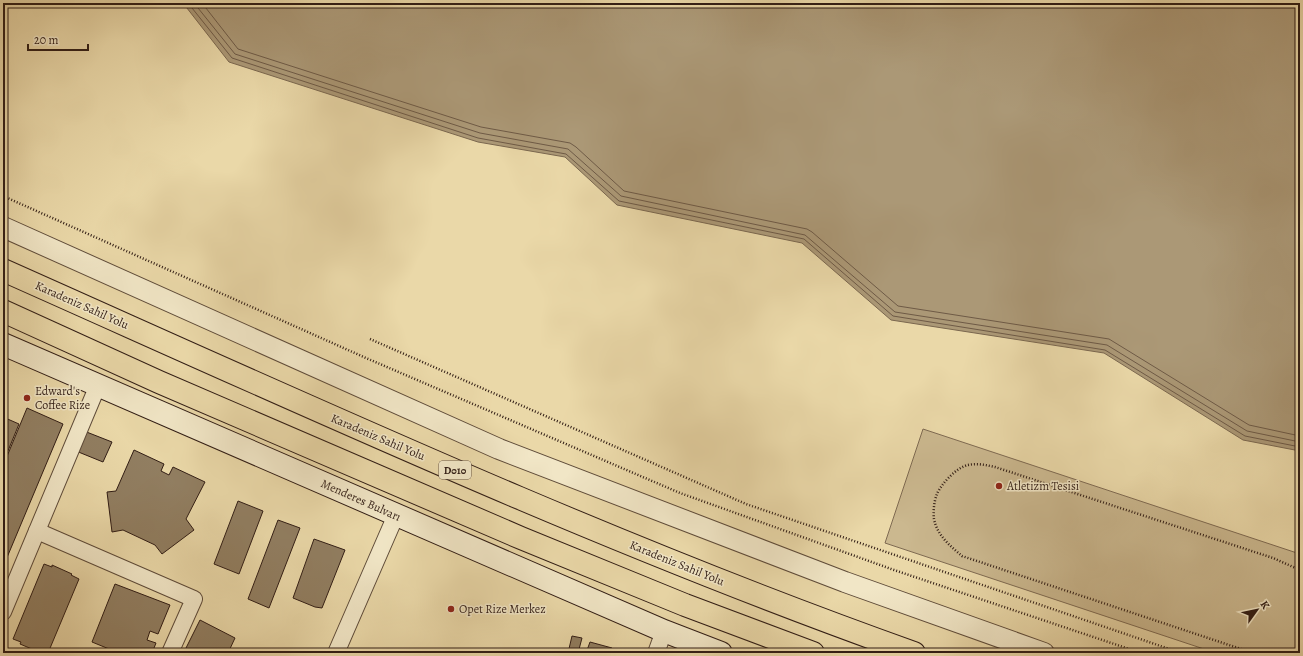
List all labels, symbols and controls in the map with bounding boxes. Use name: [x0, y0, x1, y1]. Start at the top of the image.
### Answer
scale bar: [28, 26, 88, 52]
text: 20 m: [34, 32, 58, 48]
street label: Karadeniz Sahil Yolu: [33, 277, 132, 333]
place label: Edward's Coffee Rize: [35, 383, 90, 413]
marker: Edward's Coffee Rize: [22, 393, 32, 403]
street label: Karadeniz Sahil Yolu: [328, 410, 428, 464]
road number: D010: [439, 461, 471, 479]
street label: Menderes Bulvarı: [318, 475, 404, 525]
place label: Atletizm Tesisi: [1006, 478, 1079, 494]
marker: Atletizm Tesisi: [994, 481, 1004, 491]
street label: Karadeniz Sahil Yolu: [627, 537, 727, 590]
north arrow: [1237, 590, 1277, 630]
text: K: [1257, 598, 1274, 613]
place label: Opet Rize Merkez: [459, 601, 546, 617]
marker: Opet Rize Merkez: [446, 604, 456, 614]

